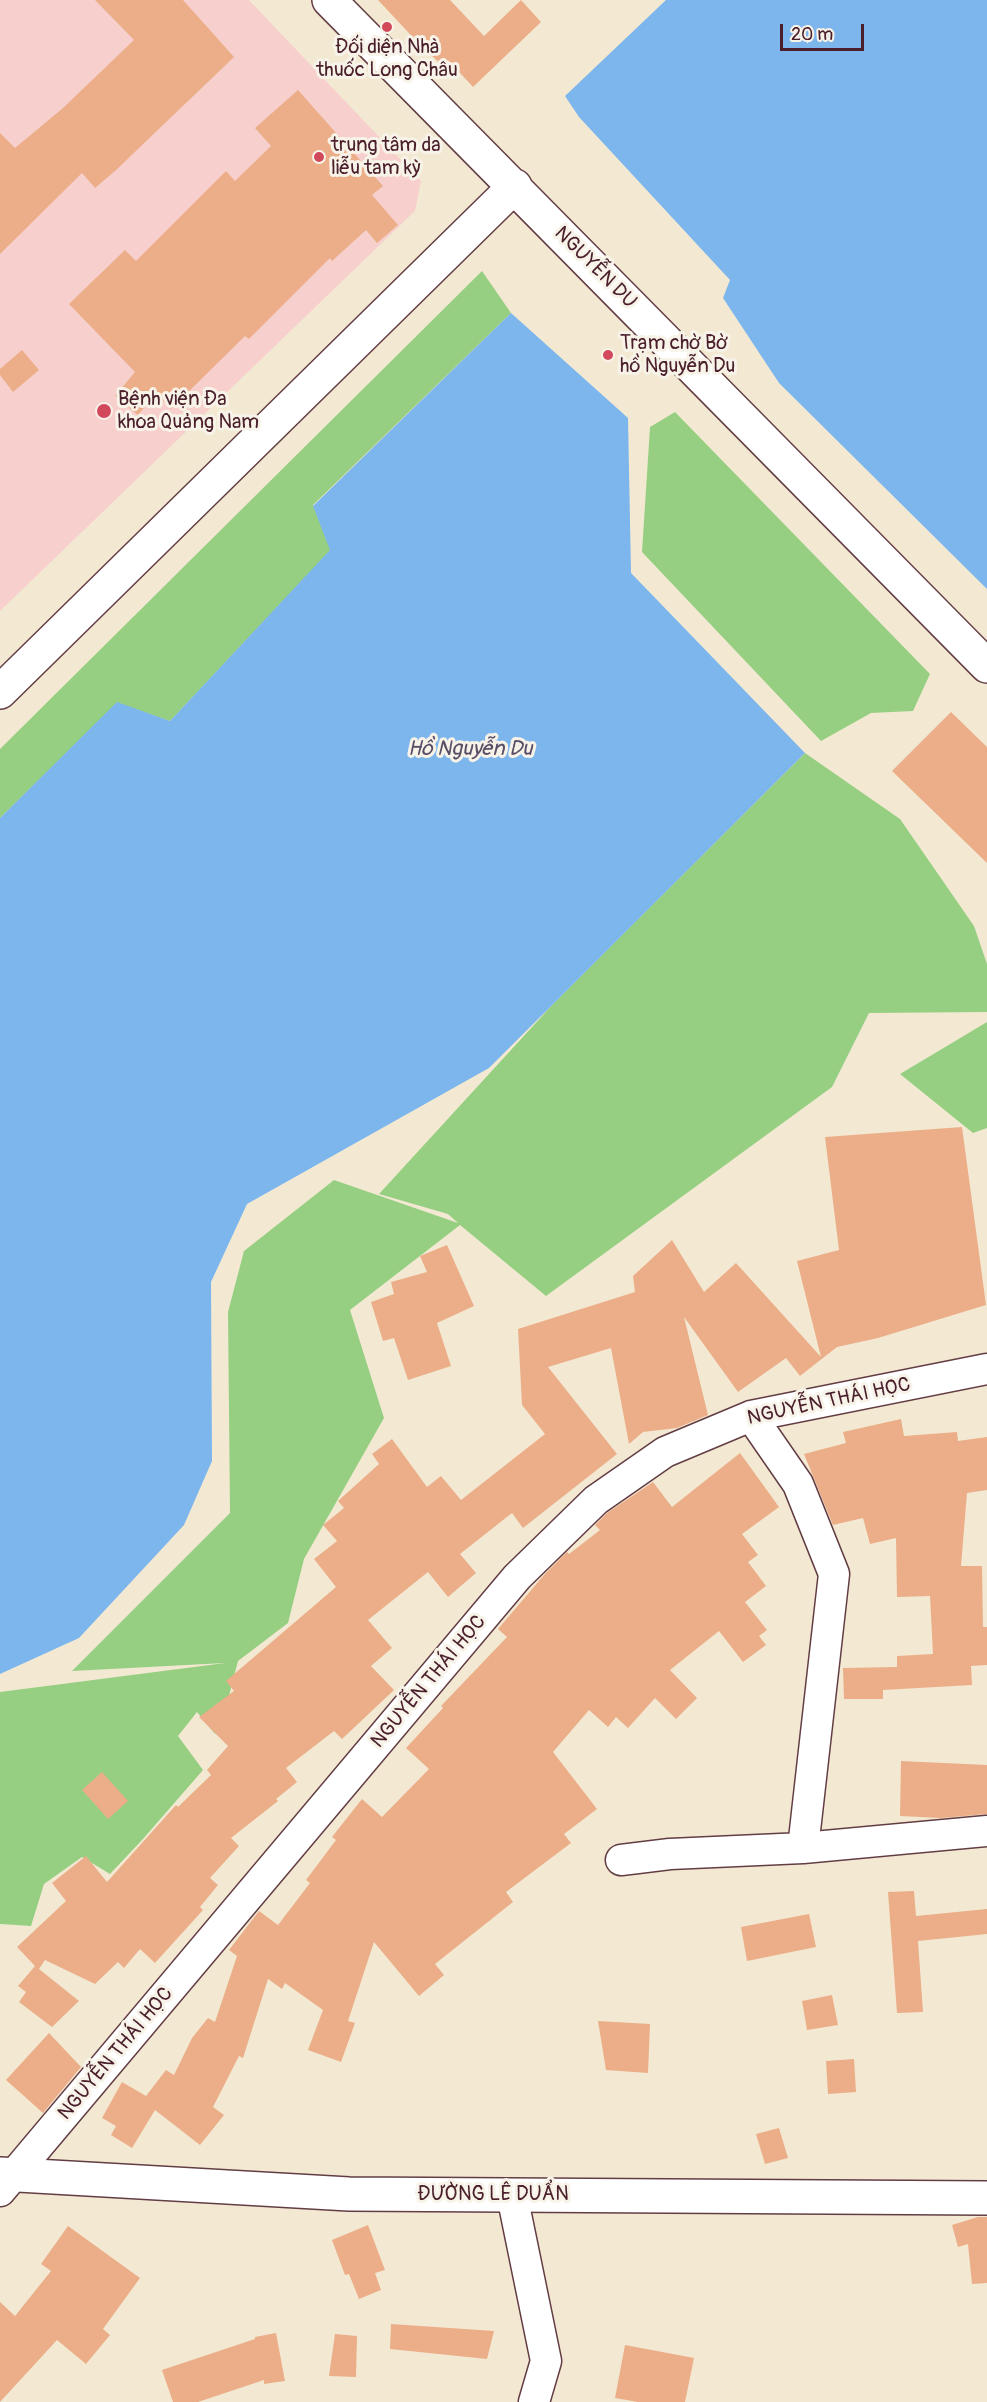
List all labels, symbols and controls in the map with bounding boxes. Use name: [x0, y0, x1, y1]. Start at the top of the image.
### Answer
scale bar: [783, 12, 867, 50]
marker: Đối diện Nhà thuốc Long Châu: [380, 20, 394, 34]
text: 20 m: [791, 23, 833, 46]
place label: Đối diện Nhà thuốc Long Châu: [316, 36, 458, 83]
place label: trung tâm da liễu tam kỳ: [331, 134, 441, 181]
marker: trung tâm da liễu tam kỳ: [312, 150, 326, 164]
street label: NGUYỄN DU: [549, 222, 641, 314]
place label: Trạm chờ Bờ hồ Nguyễn Du: [620, 332, 735, 379]
marker: Trạm chờ Bờ hồ Nguyễn Du: [601, 348, 615, 362]
place label: Bệnh viện Đa khoa Quảng Nam: [118, 388, 259, 435]
marker: Bệnh viện Đa khoa Quảng Nam: [95, 402, 113, 420]
water label: Hồ Nguyễn Du: [408, 737, 532, 763]
street label: NGUYỄN THÁI HỌC: [745, 1373, 913, 1431]
street label: NGUYỄN THÁI HỌC: [366, 1611, 492, 1753]
street label: NGUYỄN THÁI HỌC: [53, 1983, 179, 2125]
street label: ĐƯỜNG LÊ DUẨN: [417, 2183, 569, 2207]

